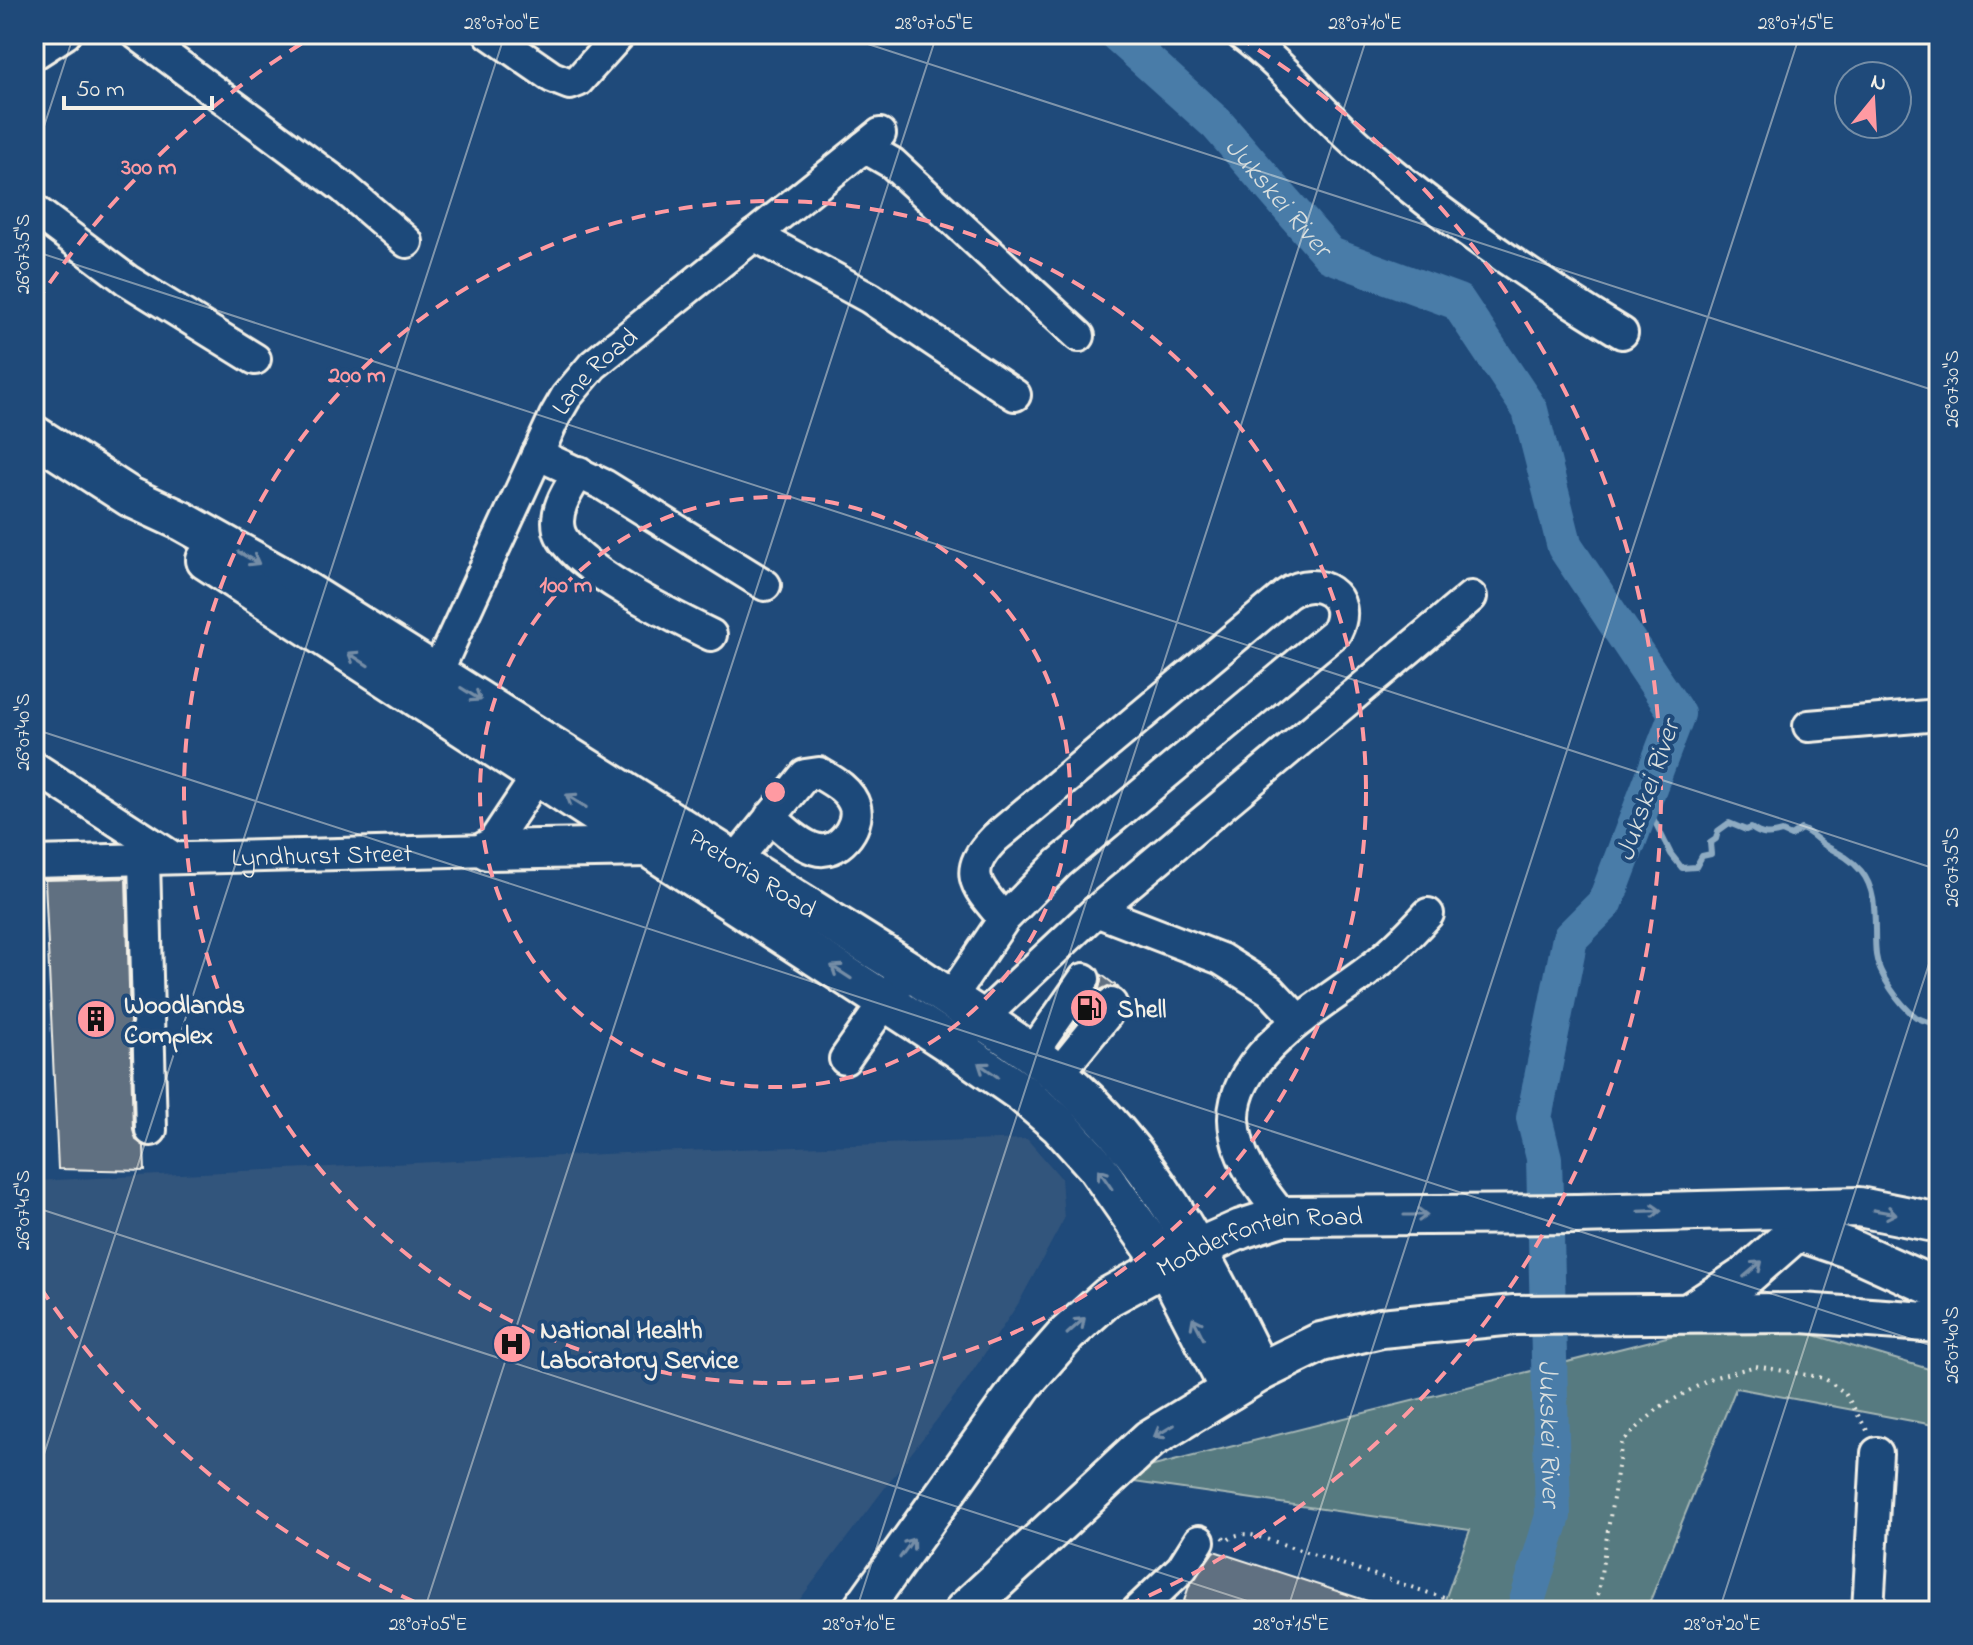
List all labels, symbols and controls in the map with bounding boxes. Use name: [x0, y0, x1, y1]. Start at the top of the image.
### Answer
text: 28°07'00"E: [464, 10, 540, 39]
text: 28°07'05"E: [895, 10, 973, 39]
text: 28°07'10"E: [1328, 10, 1402, 39]
text: 28°07'15"E: [1758, 10, 1834, 39]
scale bar: [64, 60, 212, 110]
north arrow: [1833, 60, 1913, 140]
text: N: [1866, 66, 1890, 101]
text: 50 m: [76, 73, 125, 108]
water label: Jukskei River: [1213, 130, 1342, 270]
text: 300 m: [120, 151, 177, 186]
text: 26°07'35"S: [10, 214, 39, 294]
street label: Lane Road: [543, 320, 648, 423]
text: 26°07'30"S: [1939, 350, 1968, 428]
text: 200 m: [327, 359, 386, 394]
one-way arrow: [237, 551, 261, 566]
text: 100 m: [540, 569, 593, 604]
one-way arrow: [347, 651, 370, 667]
one-way arrow: [459, 686, 482, 702]
text: 26°07'40"S: [10, 693, 39, 771]
water label: Jukskei River: [1606, 712, 1694, 867]
centre of rings: [761, 778, 789, 806]
one-way arrow: [565, 793, 588, 809]
street label: Pretoria Road: [680, 820, 823, 930]
text: 26°07'35"S: [1939, 827, 1968, 907]
street label: Lyndhurst Street: [231, 836, 413, 879]
one-way arrow: [831, 964, 853, 981]
fuel station icon: Shell: [1068, 987, 1110, 1029]
place label: Woodlands Complex: [124, 988, 245, 1056]
place label: Shell: [1117, 992, 1166, 1030]
building icon: Woodlands Complex: [75, 998, 117, 1040]
one-way arrow: [978, 1062, 1000, 1078]
one-way arrow: [1097, 1168, 1113, 1190]
text: 26°07'45"S: [10, 1170, 39, 1250]
street label: Modderfontein Road: [1151, 1199, 1363, 1289]
one-way arrow: [1636, 1204, 1663, 1219]
one-way arrow: [1872, 1205, 1897, 1220]
one-way arrow: [1402, 1207, 1429, 1223]
one-way arrow: [1742, 1260, 1763, 1278]
text: 26°07'40"S: [1939, 1306, 1968, 1384]
place label: National Health Laboratory Service: [540, 1313, 740, 1381]
one-way arrow: [1190, 1317, 1205, 1340]
one-way arrow: [1065, 1318, 1085, 1336]
hospital icon: National Health Laboratory Service: [491, 1323, 533, 1365]
water label: Jukskei River: [1525, 1360, 1570, 1510]
one-way arrow: [1153, 1423, 1176, 1439]
one-way arrow: [899, 1537, 915, 1559]
text: 28°07'05"E: [389, 1611, 467, 1640]
text: 28°07'10"E: [822, 1611, 896, 1640]
text: 28°07'15"E: [1253, 1611, 1329, 1640]
text: 28°07'20"E: [1683, 1611, 1761, 1640]

